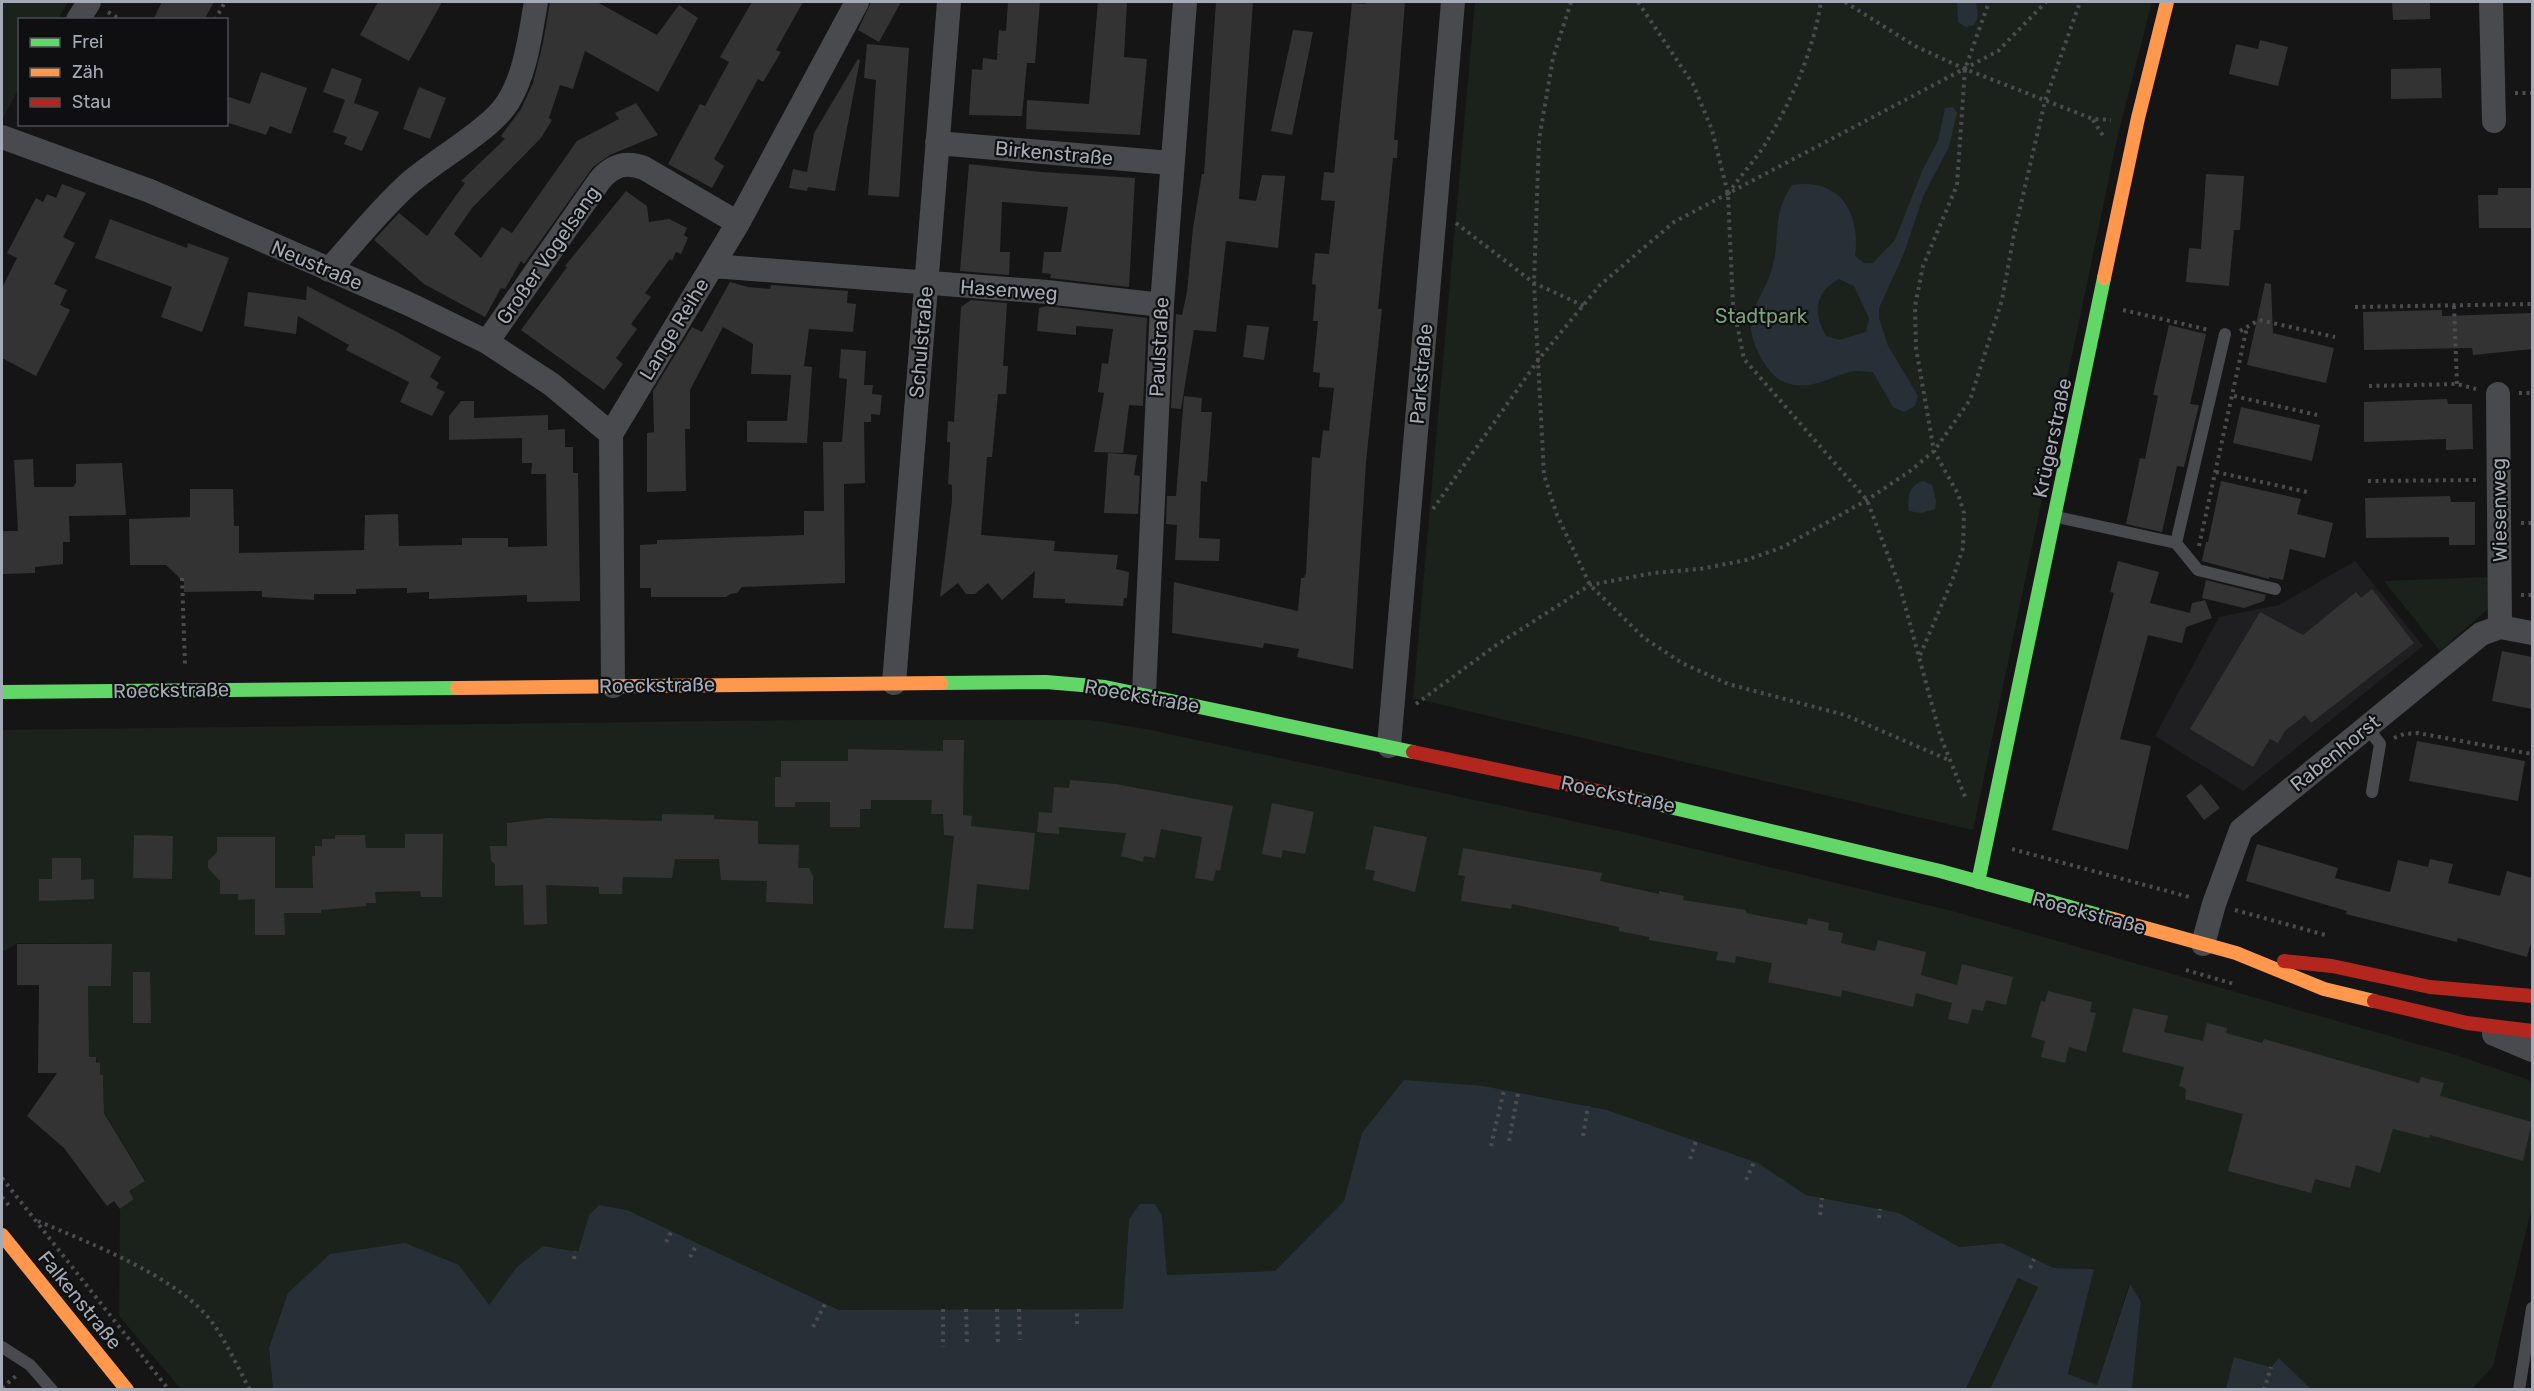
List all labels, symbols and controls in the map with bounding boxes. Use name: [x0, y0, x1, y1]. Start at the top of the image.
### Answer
legend: [18, 18, 228, 126]
text: Frei: [72, 31, 103, 53]
text: Zäh: [72, 61, 104, 83]
text: Stau: [72, 91, 111, 113]
street label: Birkenstraße: [994, 136, 1114, 170]
street label: Großer Vogelsang: [491, 181, 605, 329]
street label: Neustraße: [268, 235, 366, 295]
street label: Lange Reihe: [634, 274, 714, 384]
street label: Hasenweg: [959, 275, 1059, 305]
street label: Schulstraße: [904, 285, 938, 399]
street label: Paulstraße: [1144, 296, 1174, 398]
park label: Stadtpark: [1715, 304, 1808, 328]
street label: Parkstraße: [1405, 323, 1437, 425]
street label: Krügerstraße: [2028, 376, 2076, 500]
street label: Wiesenweg: [2486, 458, 2512, 562]
street label: Roeckstraße: [599, 672, 715, 698]
street label: Roeckstraße: [1083, 674, 1201, 718]
street label: Roeckstraße: [113, 677, 229, 703]
street label: Rabenhorst: [2285, 709, 2385, 797]
street label: Roeckstraße: [1559, 770, 1677, 818]
street label: Roeckstraße: [2030, 886, 2148, 940]
street label: Falkenstraße: [33, 1246, 127, 1354]

